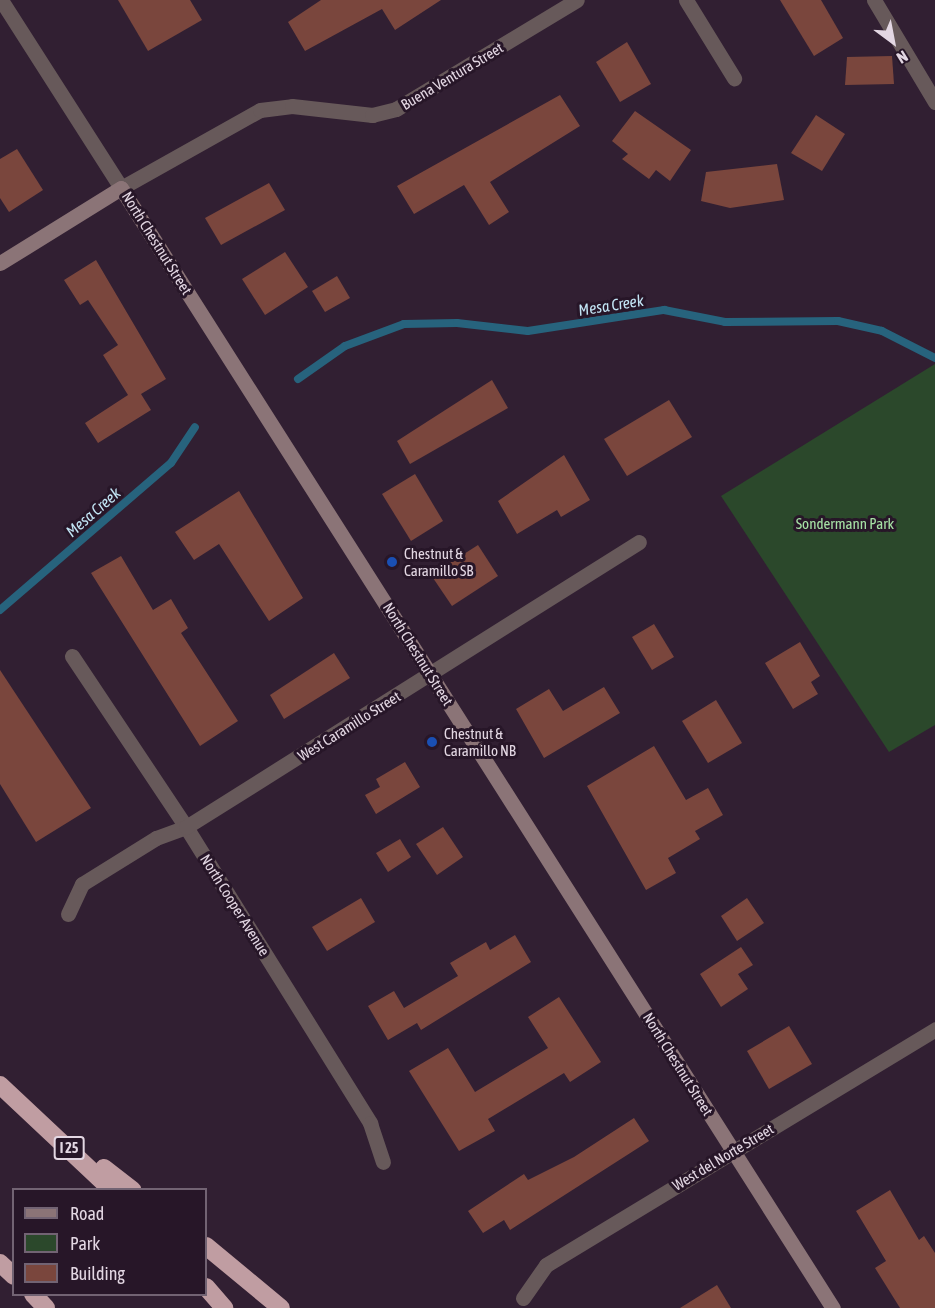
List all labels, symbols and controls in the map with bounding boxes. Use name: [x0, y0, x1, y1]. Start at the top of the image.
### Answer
north arrow: [863, 12, 923, 72]
street label: Buena Ventura Street: [398, 38, 506, 114]
text: N: [894, 47, 911, 67]
street label: North Chestnut Street: [118, 188, 196, 298]
water label: Mesa Creek: [577, 290, 645, 320]
water label: Mesa Creek: [62, 483, 124, 541]
park label: Sondermann Park: [796, 515, 894, 533]
place label: Chestnut & Caramillo SB: [404, 544, 473, 579]
marker: Chestnut & Caramillo SB: [385, 555, 399, 569]
street label: North Chestnut Street: [379, 599, 457, 709]
street label: West Caramillo Street: [294, 687, 404, 765]
place label: Chestnut & Caramillo NB: [444, 724, 516, 759]
marker: Chestnut & Caramillo NB: [425, 735, 439, 749]
street label: North Cooper Avenue: [196, 851, 274, 959]
street label: North Chestnut Street: [639, 1009, 717, 1119]
street label: West del Norte Street: [669, 1120, 777, 1194]
road number: I 25: [52, 1137, 86, 1159]
legend: [12, 1188, 207, 1296]
text: Road: [70, 1203, 104, 1224]
text: Park: [70, 1233, 100, 1254]
text: Building: [70, 1263, 125, 1284]

